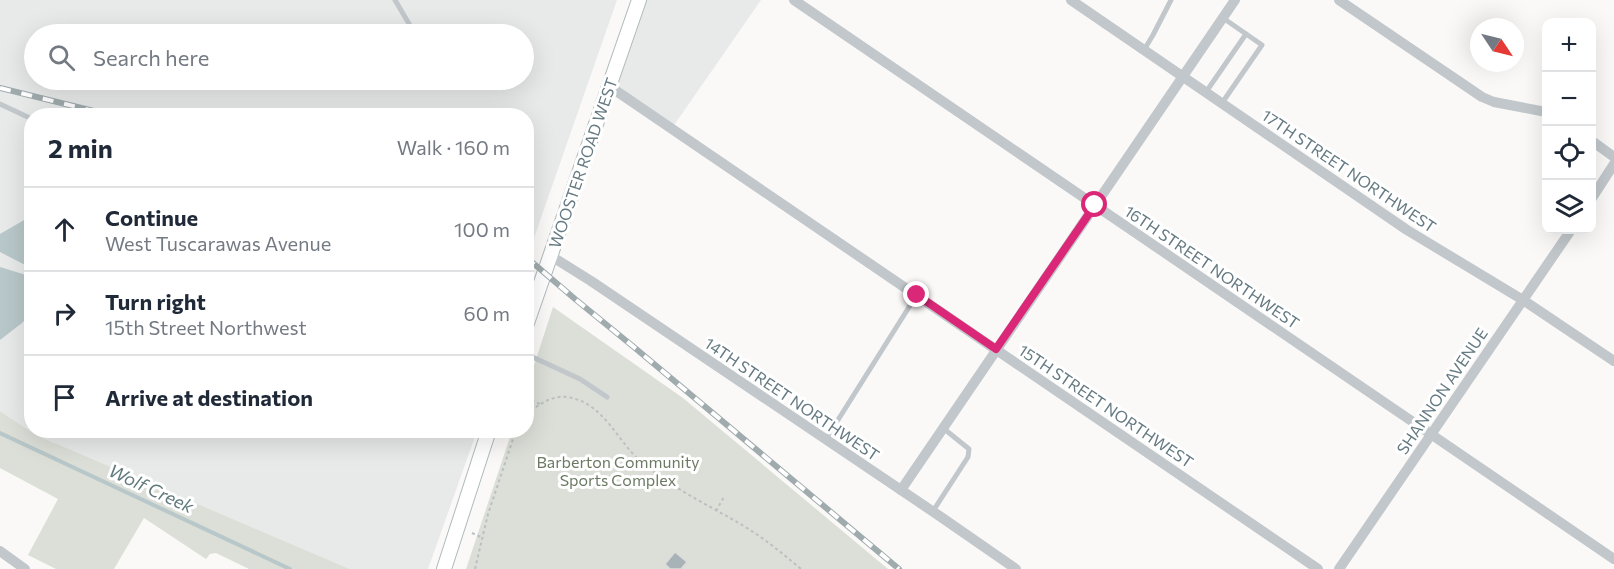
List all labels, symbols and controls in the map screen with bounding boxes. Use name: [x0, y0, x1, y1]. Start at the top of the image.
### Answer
north arrow: [1470, 18, 1524, 72]
map controls: [1542, 18, 1596, 234]
button: +: [1542, 18, 1596, 72]
search box: [24, 24, 534, 90]
icon: search: [45, 41, 78, 74]
text: Search here: [93, 44, 209, 71]
button: −: [1542, 72, 1596, 126]
street label: WOOSTER ROAD WEST: [544, 75, 621, 251]
street label: 17TH STREET NORTHWEST: [1259, 105, 1440, 236]
button: locate: [1542, 126, 1596, 180]
text: 2 min: [48, 132, 113, 163]
text: Walk · 160 m: [397, 135, 510, 159]
button: layers: [1542, 180, 1596, 234]
route start: [1081, 191, 1107, 217]
street label: 16TH STREET NORTHWEST: [1121, 201, 1303, 332]
text: Continue: [105, 204, 198, 231]
icon: ahead: [48, 213, 81, 246]
text: 100 m: [454, 217, 510, 241]
text: West Tuscarawas Avenue: [105, 231, 331, 255]
route end: [903, 281, 929, 307]
text: Turn right: [105, 288, 206, 315]
icon: right: [48, 297, 81, 330]
text: 60 m: [464, 301, 510, 325]
text: 15th Street Northwest: [105, 315, 307, 339]
street label: SHANNON AVENUE: [1392, 324, 1491, 458]
street label: 14TH STREET NORTHWEST: [701, 333, 883, 464]
street label: 15TH STREET NORTHWEST: [1015, 340, 1197, 471]
icon: arrive: [48, 381, 81, 414]
text: Arrive at destination: [105, 384, 313, 411]
park label: Barberton Community Sports Complex: [536, 452, 700, 489]
water label: Wolf Creek: [105, 459, 198, 518]

